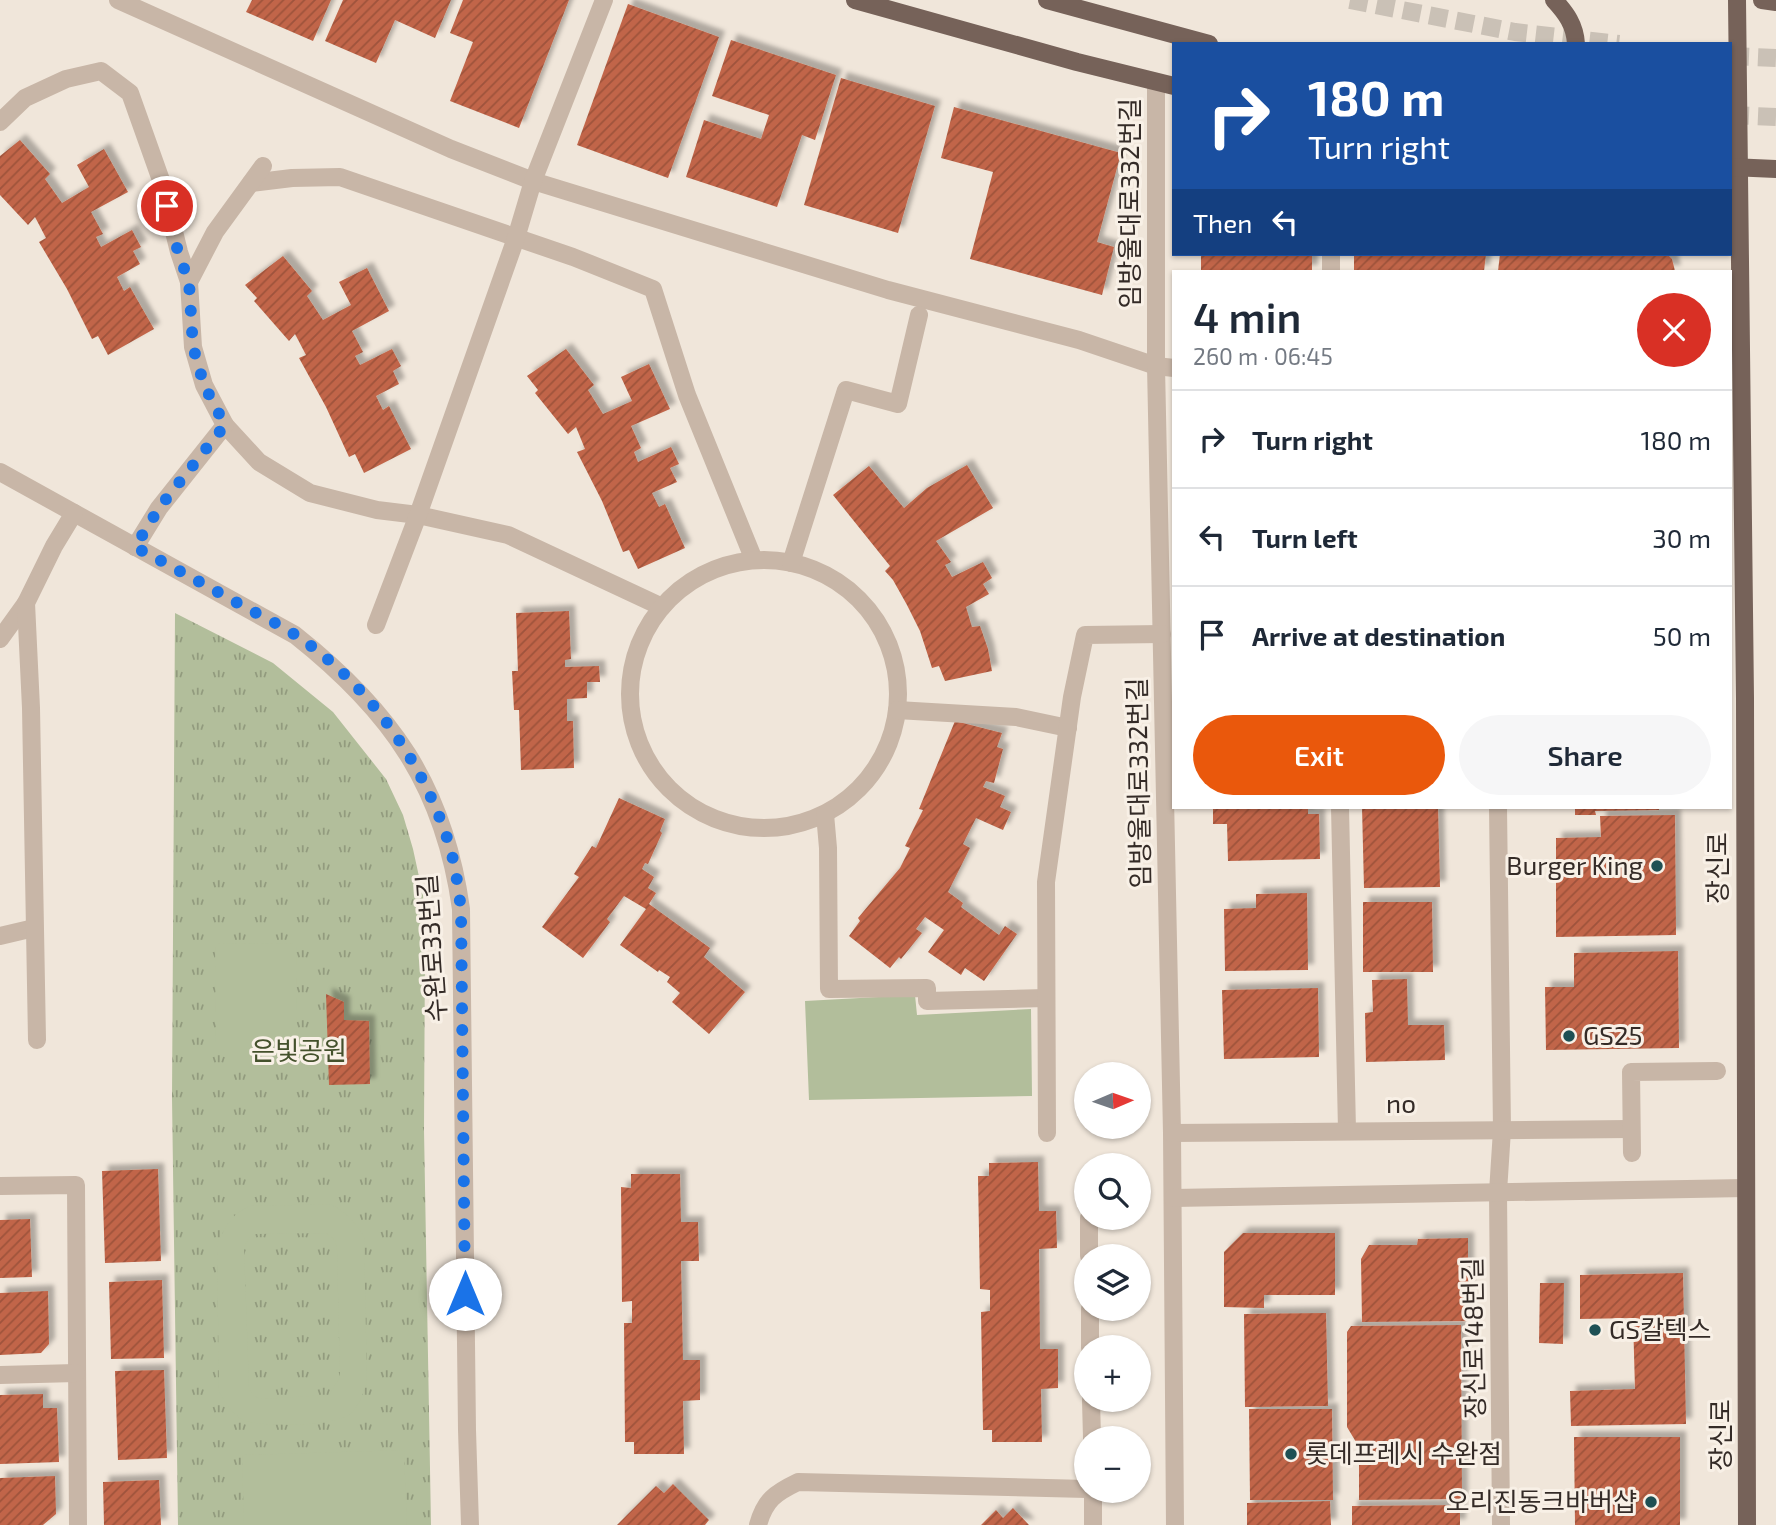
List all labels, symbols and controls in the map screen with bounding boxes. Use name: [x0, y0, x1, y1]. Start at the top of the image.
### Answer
text: 180 m: [1308, 67, 1444, 126]
icon: right: [1193, 70, 1284, 161]
street label: 임방울대로332번길: [1113, 98, 1144, 308]
text: Turn right: [1308, 127, 1450, 165]
pin: [137, 176, 197, 236]
icon: arrive: [148, 187, 186, 225]
icon: left: [1266, 203, 1304, 241]
text: Then: [1193, 207, 1252, 238]
text: 4 min: [1193, 291, 1302, 341]
button: close: [1637, 293, 1711, 367]
text: 260 m · 06:45: [1193, 342, 1333, 370]
icon: right: [1193, 420, 1231, 458]
text: Turn right: [1252, 424, 1373, 455]
text: 180 m: [1641, 424, 1711, 455]
icon: left: [1193, 518, 1231, 556]
text: Turn left: [1252, 522, 1358, 553]
text: 30 m: [1652, 522, 1711, 553]
icon: arrive: [1193, 616, 1231, 654]
text: Arrive at destination: [1252, 620, 1505, 651]
text: 50 m: [1653, 620, 1711, 651]
street label: 임방울대로332번길: [1120, 677, 1155, 889]
button: Exit: [1193, 715, 1445, 795]
button: Share: [1459, 715, 1711, 795]
street label: 장신로: [1701, 832, 1732, 904]
place label: Burger King: [1506, 849, 1643, 880]
marker: Burger King: [1649, 858, 1665, 874]
street label: 수완로33번길: [410, 873, 451, 1023]
place label: GS25: [1583, 1019, 1642, 1050]
marker: GS25: [1561, 1028, 1577, 1044]
park label: 은빛공원: [251, 1034, 347, 1065]
north arrow: [1074, 1062, 1152, 1139]
map controls: [1074, 1062, 1151, 1503]
street label: no: [1386, 1087, 1416, 1118]
button: search: [1074, 1153, 1151, 1230]
button: layers: [1074, 1244, 1151, 1321]
position arrow: [428, 1257, 502, 1331]
street label: 장신로148번길: [1456, 1257, 1489, 1419]
place label: GS칼텍스: [1609, 1313, 1712, 1344]
marker: GS칼텍스: [1587, 1322, 1603, 1338]
button: +: [1074, 1335, 1151, 1412]
street label: 장신로: [1704, 1399, 1735, 1471]
button: −: [1074, 1426, 1151, 1503]
place label: 롯데프레시 수완점: [1305, 1437, 1502, 1468]
marker: 롯데프레시 수완점: [1283, 1446, 1299, 1462]
place label: 오리진동크바버샵: [1446, 1485, 1637, 1516]
marker: 오리진동크바버샵: [1643, 1494, 1659, 1510]

